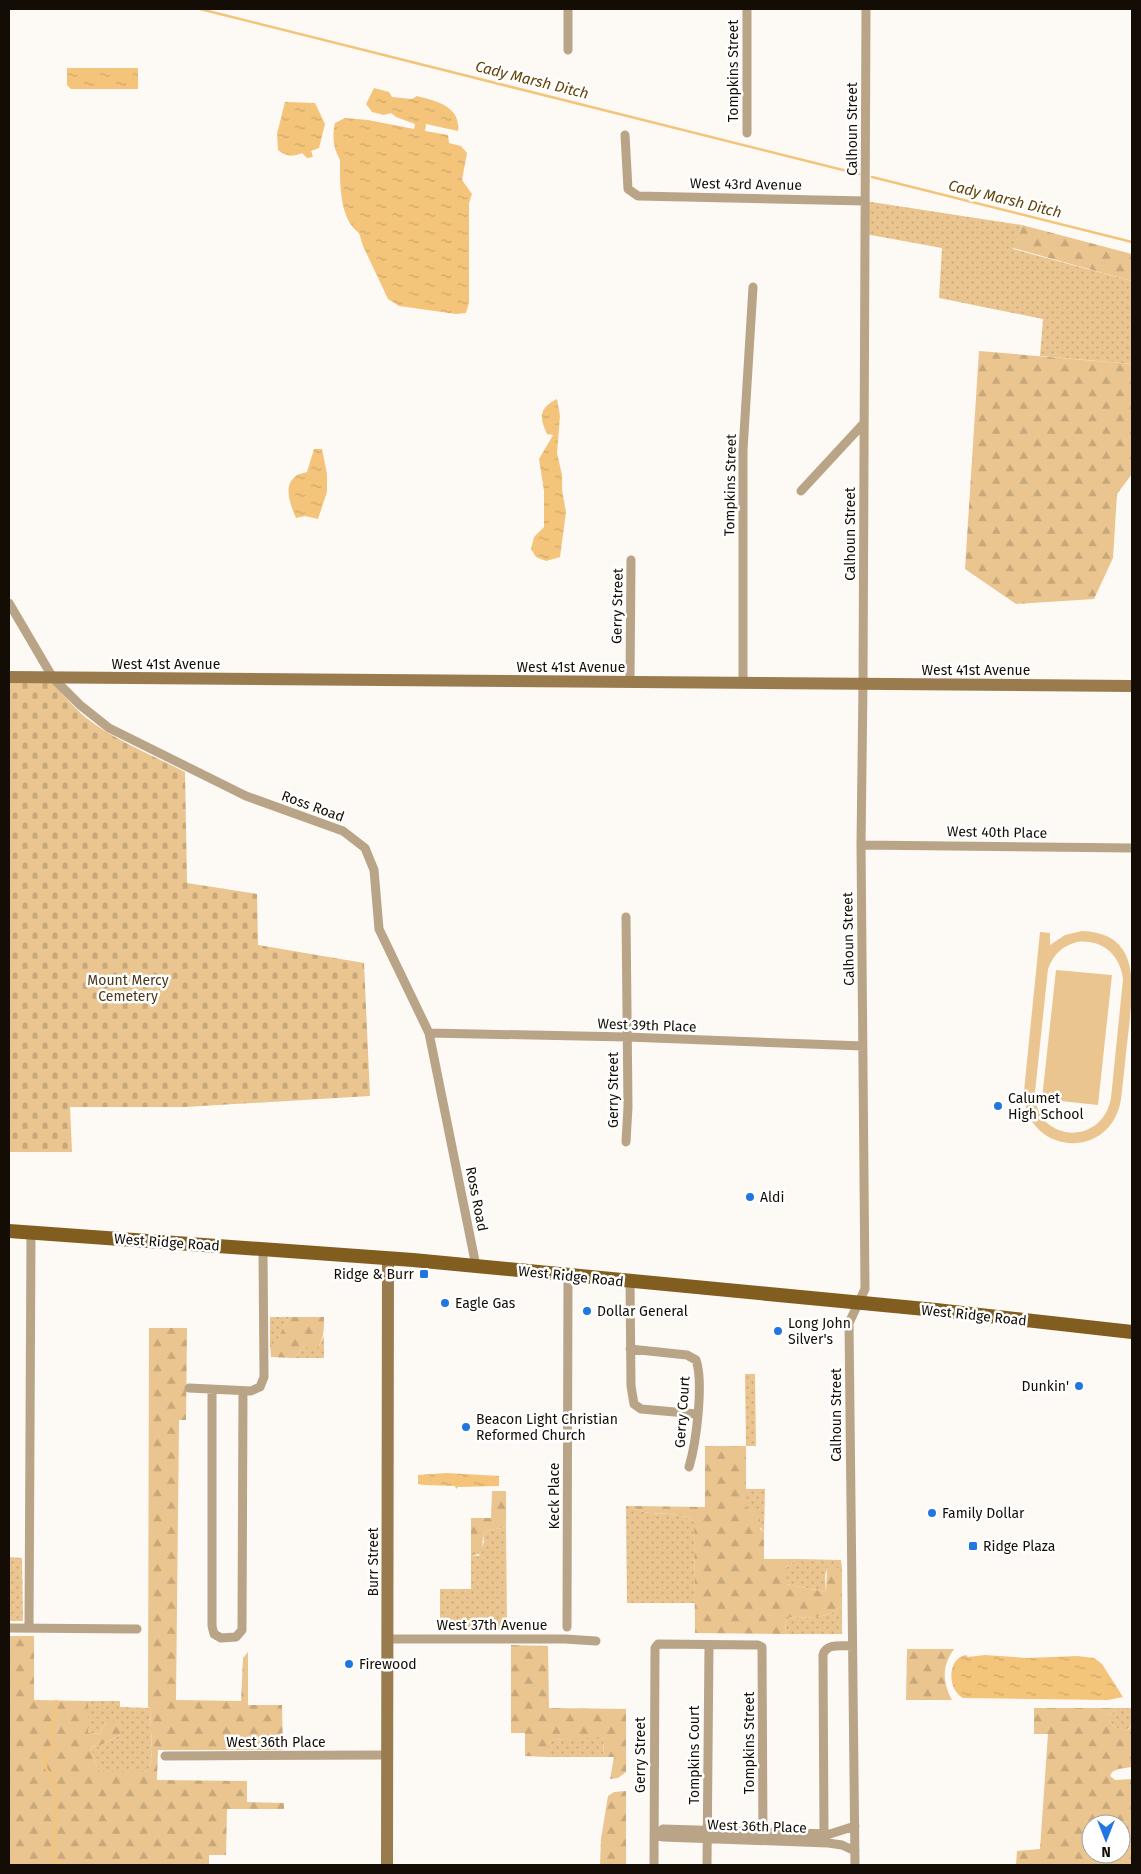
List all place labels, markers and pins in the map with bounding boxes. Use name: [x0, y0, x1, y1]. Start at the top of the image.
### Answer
place label: Calumet High School: [1008, 1090, 1084, 1123]
marker: Calumet High School: [992, 1100, 1004, 1112]
place label: Aldi: [760, 1189, 784, 1206]
marker: Aldi: [744, 1191, 756, 1203]
place label: Ridge & Burr: [333, 1266, 415, 1283]
marker: Ridge & Burr: [418, 1268, 430, 1280]
place label: Eagle Gas: [455, 1295, 516, 1312]
marker: Eagle Gas: [439, 1297, 451, 1309]
place label: Dollar General: [597, 1303, 688, 1320]
marker: Dollar General: [581, 1305, 593, 1317]
place label: Long John Silver's: [788, 1315, 851, 1348]
marker: Long John Silver's: [772, 1325, 784, 1337]
place label: Dunkin': [1021, 1378, 1069, 1395]
marker: Dunkin': [1073, 1380, 1085, 1392]
place label: Beacon Light Christian Reformed Church: [476, 1411, 618, 1444]
marker: Beacon Light Christian Reformed Church: [460, 1421, 472, 1433]
place label: Family Dollar: [942, 1505, 1025, 1522]
marker: Family Dollar: [926, 1507, 938, 1519]
place label: Ridge Plaza: [983, 1538, 1055, 1555]
marker: Ridge Plaza: [967, 1540, 979, 1552]
place label: Firewood: [359, 1656, 417, 1673]
marker: Firewood: [343, 1658, 355, 1670]

